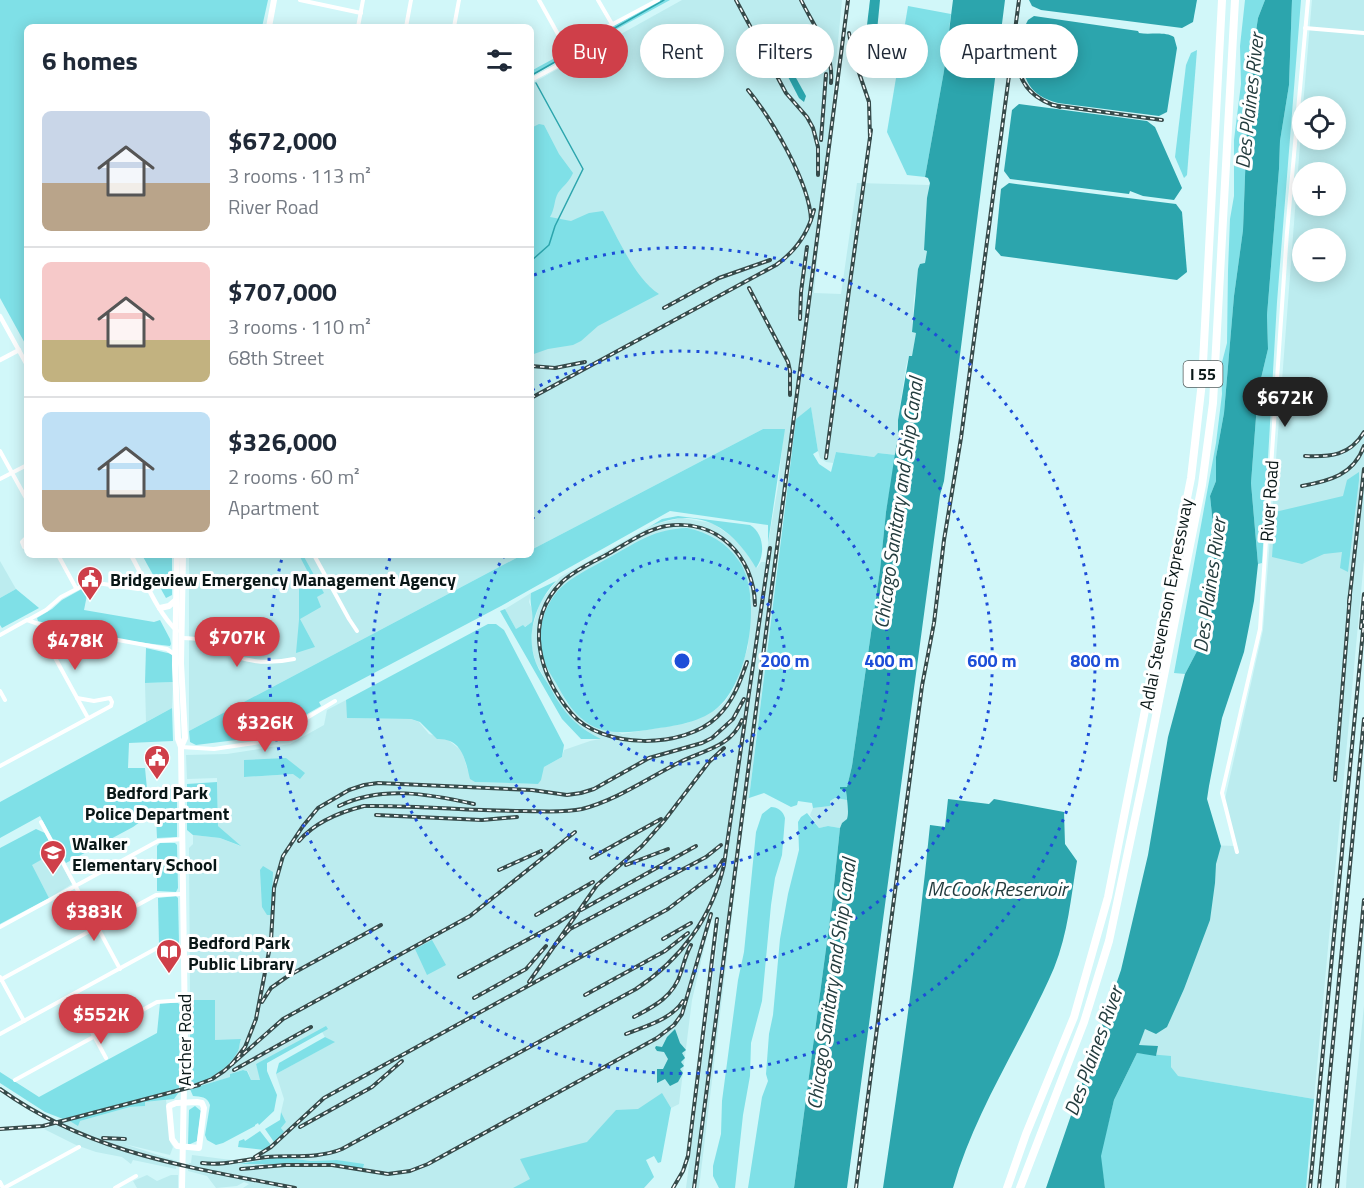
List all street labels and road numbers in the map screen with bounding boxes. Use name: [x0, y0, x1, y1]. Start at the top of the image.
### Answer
road number: I 55: [1184, 361, 1222, 387]
street label: River Road: [1253, 459, 1285, 543]
street label: Adlai Stevenson Expressway: [1132, 495, 1200, 712]
street label: Archer Road: [171, 994, 198, 1086]

